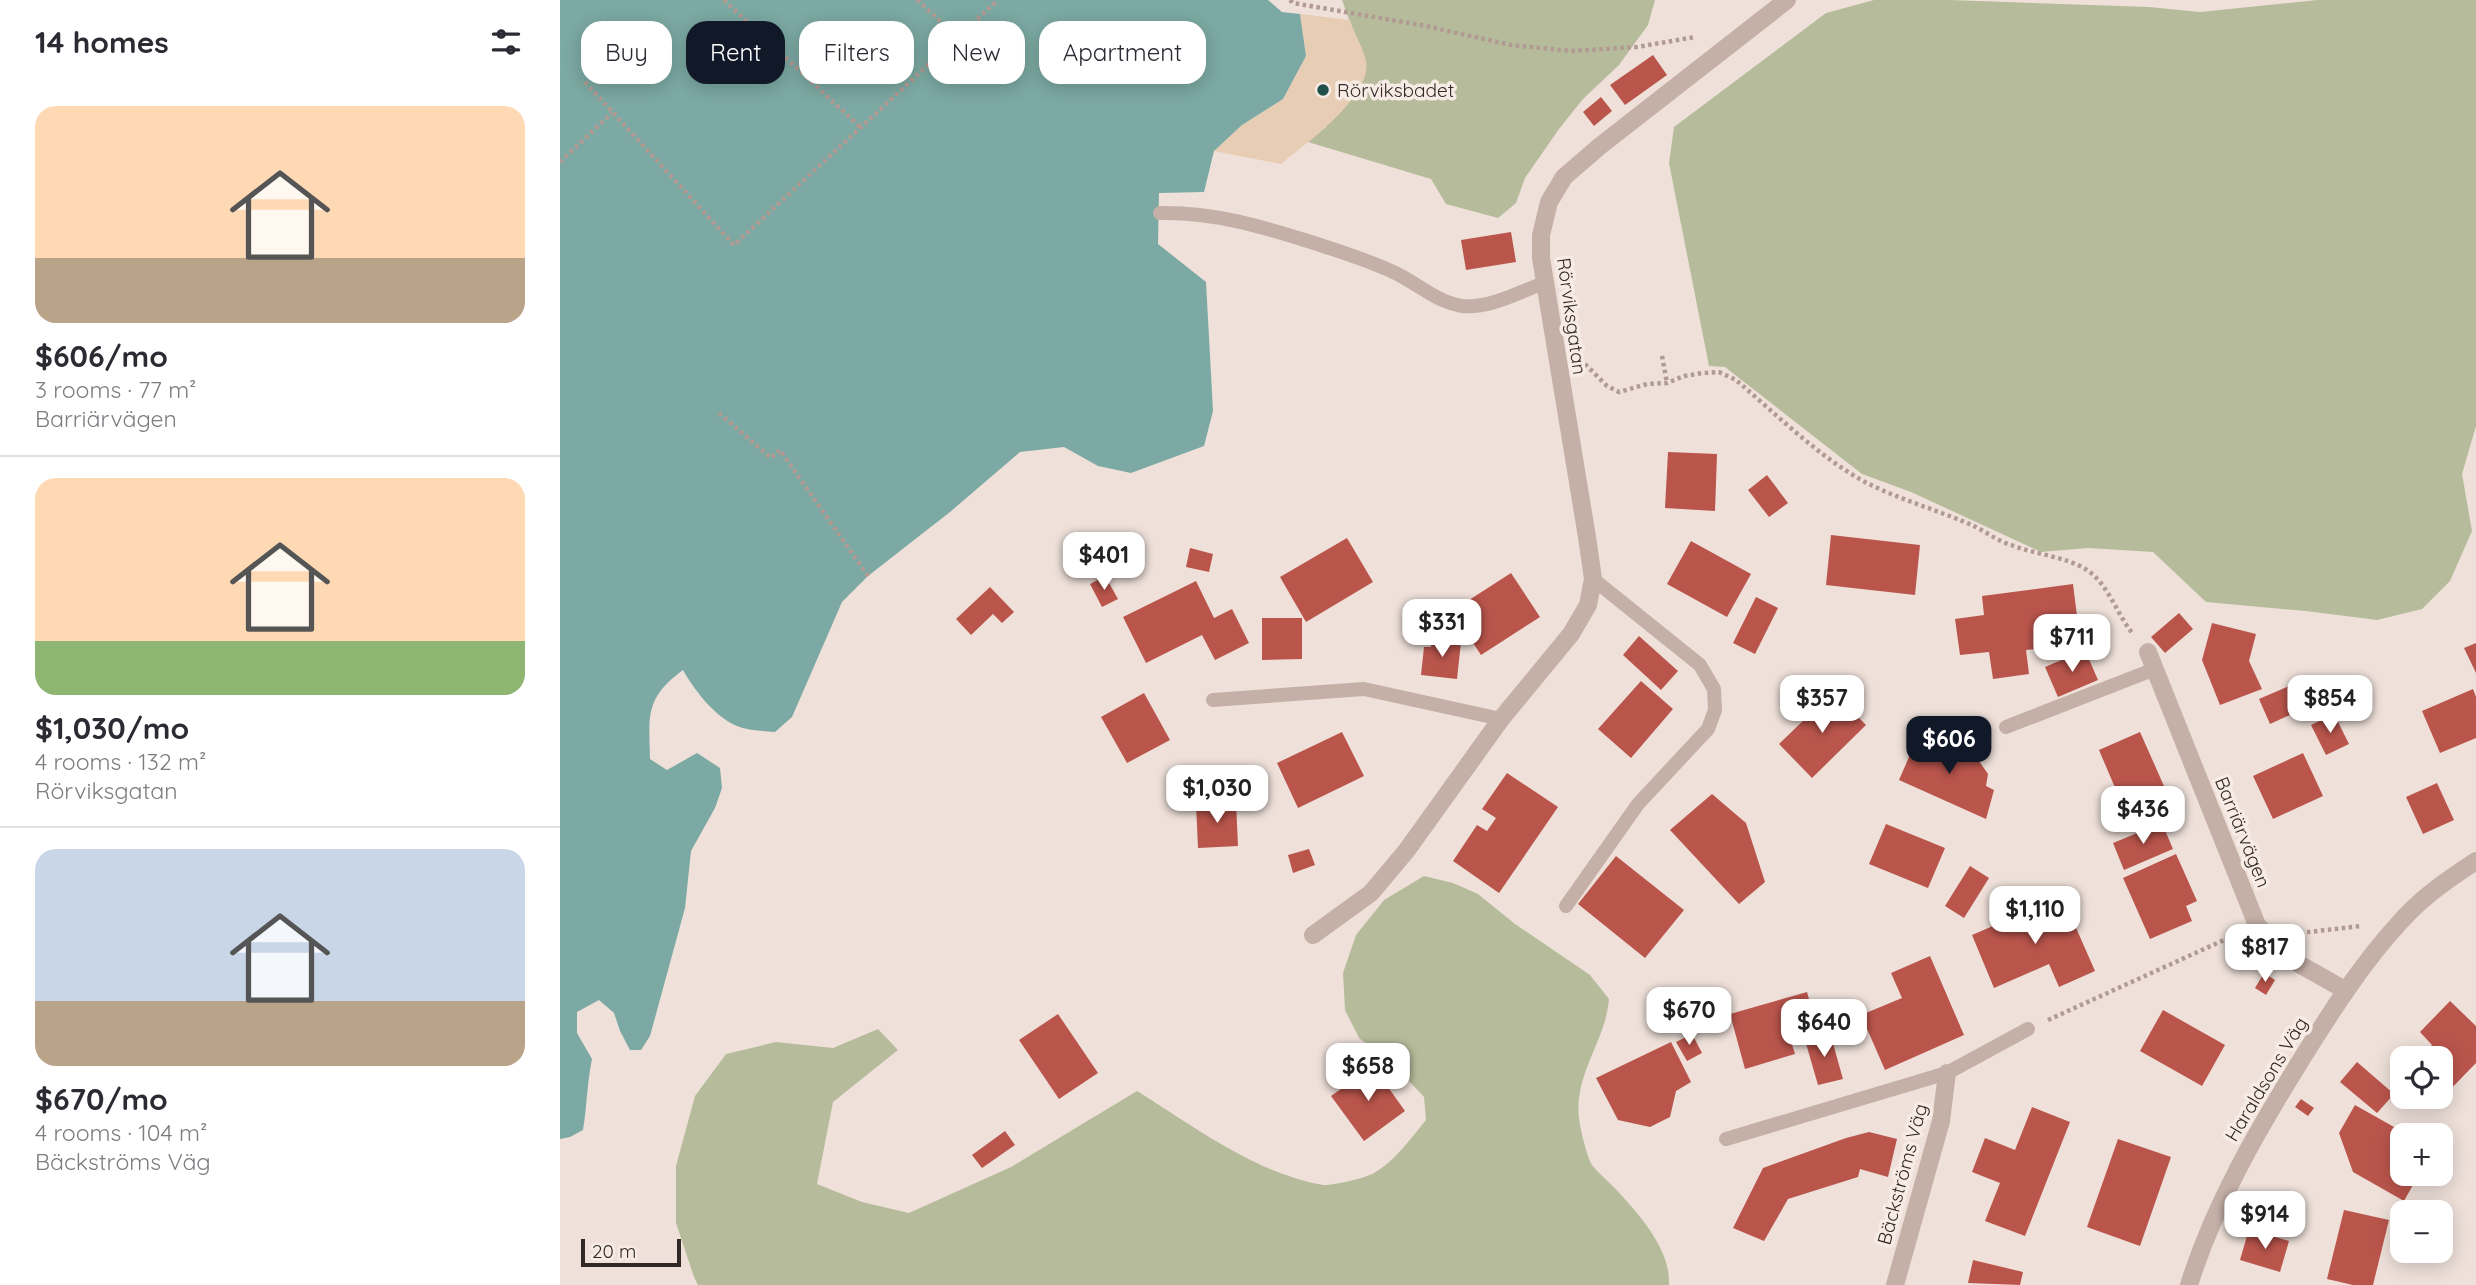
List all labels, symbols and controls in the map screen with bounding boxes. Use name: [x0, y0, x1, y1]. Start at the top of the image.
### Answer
chip: Buy: [581, 21, 672, 84]
chip: Rent: [686, 21, 785, 84]
chip: Filters: [799, 21, 914, 84]
chip: New: [928, 21, 1025, 84]
chip: Apartment: [1039, 21, 1206, 84]
text: 14 homes: [35, 23, 169, 61]
icon: filters: [487, 23, 525, 61]
place label: Rörviksbadet: [1337, 78, 1454, 102]
marker: Rörviksbadet: [1315, 82, 1331, 98]
icon: home: [217, 152, 343, 278]
street label: Rörviksgatan: [1552, 256, 1592, 376]
text: $606/mo: [35, 337, 168, 375]
text: 3 rooms · 77 m²: [35, 375, 196, 404]
text: Barriärvägen: [35, 404, 177, 433]
icon: home: [217, 524, 343, 650]
pin: $401: [1063, 532, 1145, 592]
text: $401: [1079, 540, 1129, 569]
pin: $331: [1401, 600, 1483, 659]
text: $331: [1418, 607, 1466, 636]
pin: $711: [2031, 614, 2113, 674]
text: $711: [2049, 622, 2095, 651]
pin: $357: [1781, 676, 1863, 735]
pin: $854: [2289, 676, 2371, 735]
text: $357: [1796, 683, 1848, 712]
text: $854: [2303, 683, 2357, 712]
text: $1,030/mo: [35, 709, 189, 747]
pin: $606: [1908, 716, 1990, 776]
text: $606: [1922, 724, 1976, 753]
text: 4 rooms · 132 m²: [35, 747, 206, 776]
pin: $1,030: [1160, 766, 1274, 825]
text: $1,030: [1182, 773, 1252, 802]
street label: Barriärvägen: [2210, 773, 2276, 891]
text: Rörviksgatan: [35, 776, 178, 805]
pin: $436: [2102, 786, 2184, 846]
text: $436: [2117, 794, 2169, 823]
pin: $1,110: [1978, 886, 2092, 946]
text: $1,110: [2005, 894, 2065, 923]
icon: home: [217, 895, 343, 1021]
pin: $817: [2224, 925, 2306, 984]
text: $817: [2241, 932, 2289, 961]
pin: $670: [1648, 988, 1730, 1047]
text: $670: [1662, 995, 1716, 1024]
pin: $640: [1783, 1000, 1865, 1059]
text: $640: [1797, 1007, 1851, 1036]
street label: Haraldsons Väg: [2219, 1013, 2313, 1145]
pin: $658: [1327, 1044, 1409, 1103]
map controls: [2390, 1046, 2453, 1263]
button: locate: [2390, 1046, 2453, 1109]
text: $658: [1342, 1051, 1394, 1080]
text: $670/mo: [35, 1080, 168, 1118]
street label: Bäckströms Väg: [1872, 1101, 1932, 1247]
text: 4 rooms · 104 m²: [35, 1118, 207, 1147]
button: +: [2390, 1123, 2453, 1186]
text: Bäckströms Väg: [35, 1147, 211, 1176]
pin: $914: [2224, 1192, 2306, 1251]
text: $914: [2240, 1199, 2290, 1228]
button: −: [2390, 1200, 2453, 1263]
scale bar: [581, 1236, 681, 1268]
text: 20 m: [592, 1239, 636, 1263]

